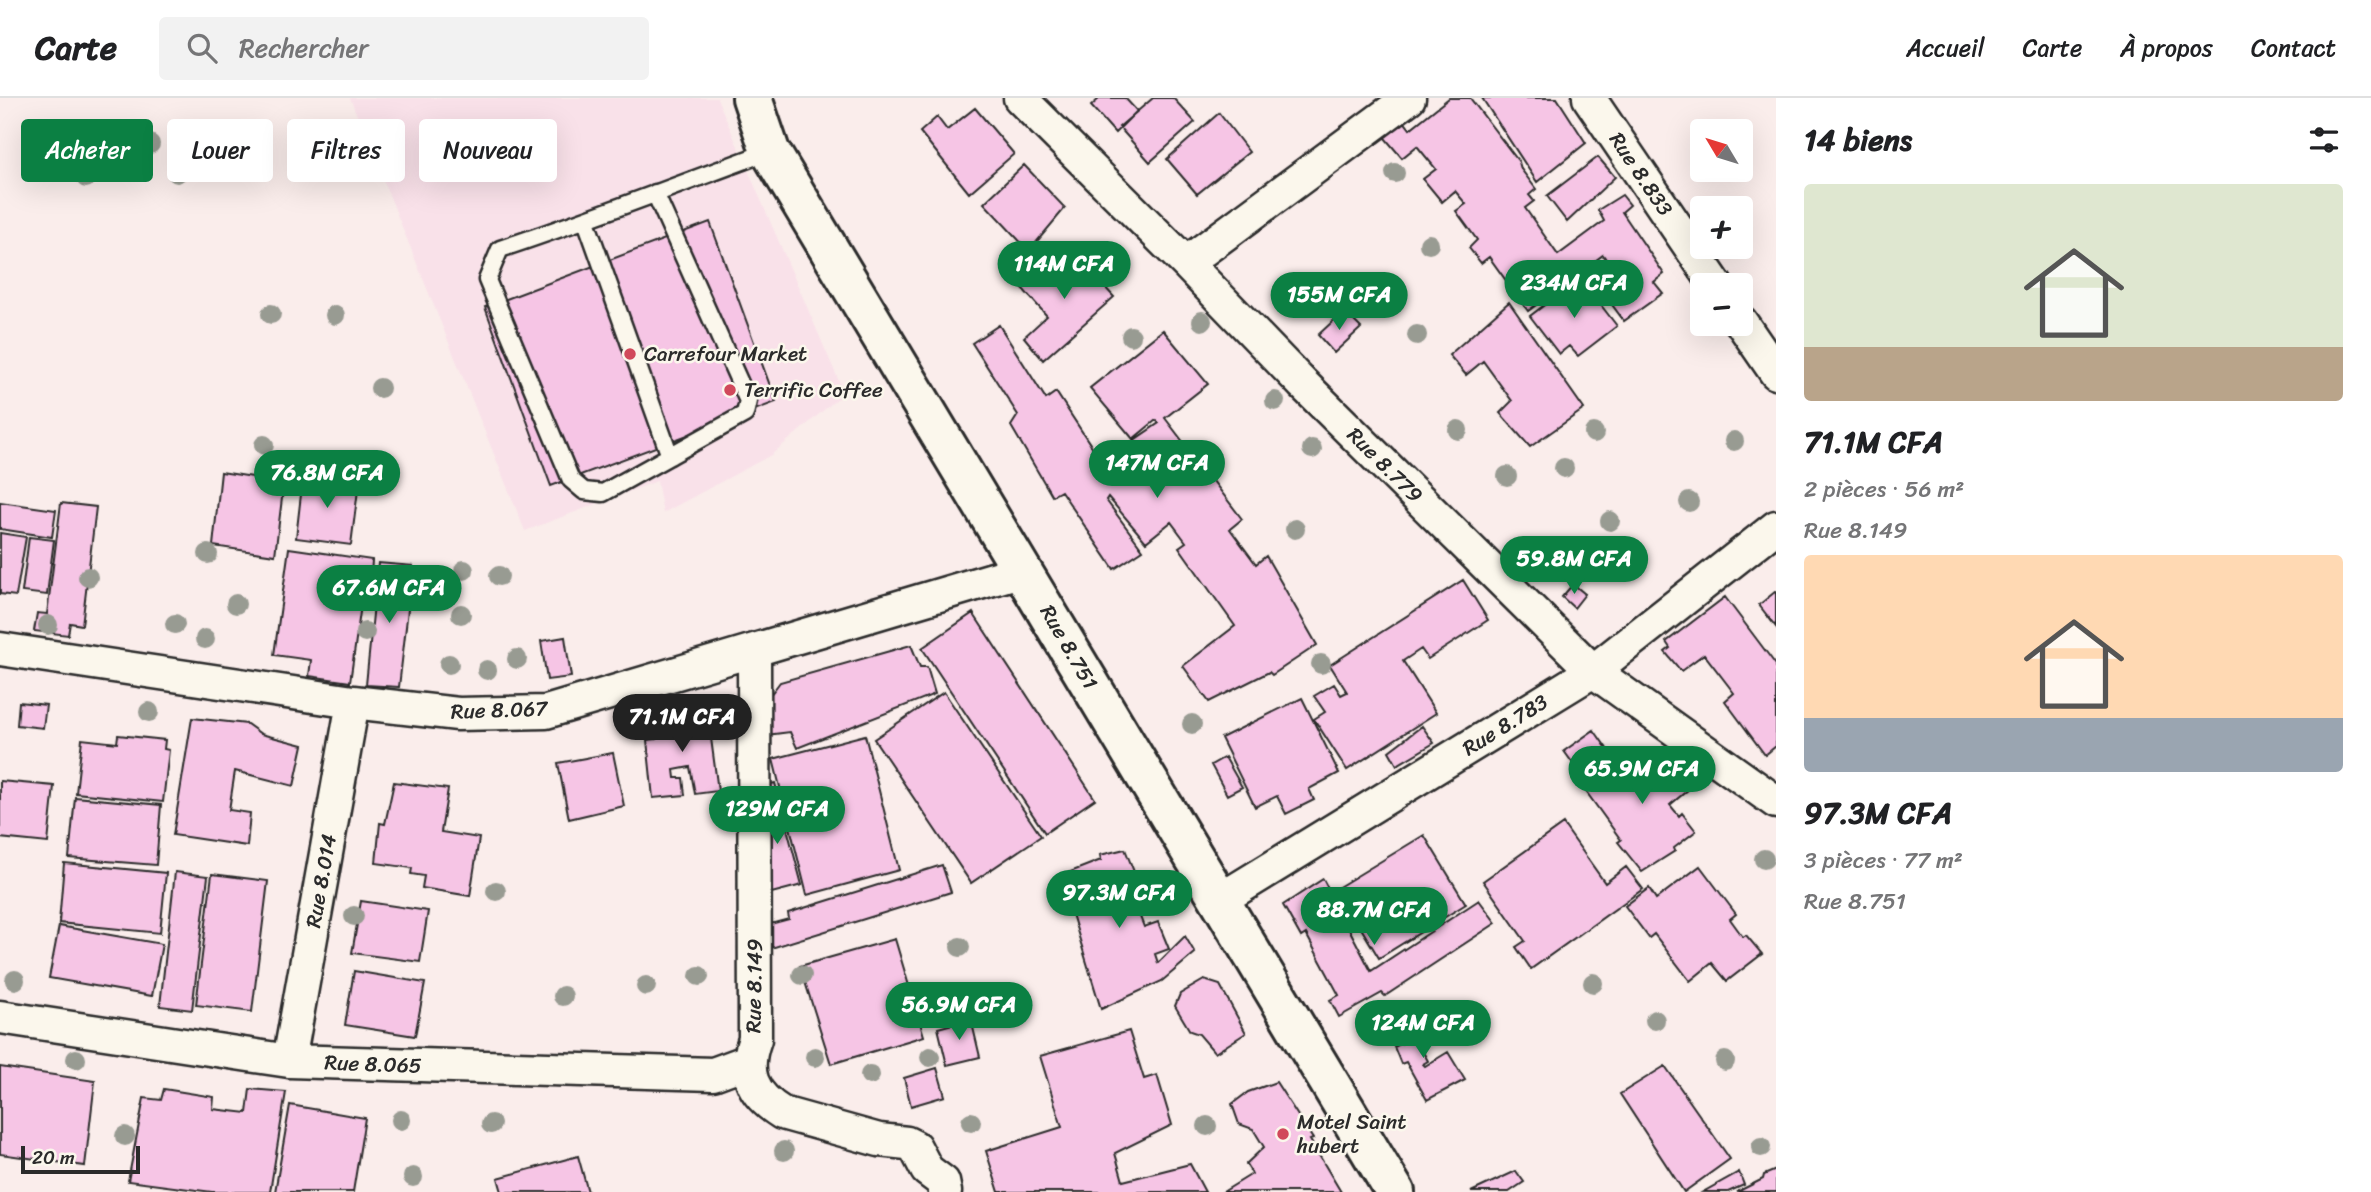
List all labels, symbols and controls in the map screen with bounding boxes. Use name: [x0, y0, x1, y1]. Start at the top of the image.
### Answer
search box: [159, 17, 649, 80]
text: Carte: [35, 19, 117, 77]
text: Rechercher: [239, 25, 369, 71]
text: Accueil: [1906, 27, 1985, 69]
text: Carte: [2023, 27, 2082, 69]
text: À propos: [2120, 27, 2213, 69]
text: Contact: [2251, 27, 2336, 69]
icon: search: [183, 29, 221, 67]
text: 14 biens: [1804, 113, 1912, 167]
chip: Acheter: [21, 119, 153, 182]
chip: Louer: [167, 119, 273, 182]
chip: Filtres: [287, 119, 405, 182]
chip: Nouveau: [419, 119, 557, 182]
north arrow: [1690, 119, 1754, 182]
map controls: [1690, 119, 1753, 336]
icon: filters: [2305, 121, 2343, 159]
street label: Rue 8.833: [1599, 124, 1684, 224]
button: +: [1690, 196, 1753, 259]
icon: home: [2011, 230, 2137, 356]
pin: 114M CFA: [992, 242, 1136, 301]
text: 114M CFA: [1014, 243, 1114, 284]
pin: 234M CFA: [1502, 260, 1646, 320]
text: 234M CFA: [1521, 262, 1628, 303]
pin: 155M CFA: [1267, 272, 1411, 332]
button: −: [1690, 273, 1753, 336]
text: 155M CFA: [1287, 274, 1391, 315]
place label: Carrefour Market: [644, 335, 807, 373]
marker: Carrefour Market: [622, 346, 638, 362]
place label: Terrific Coffee: [744, 371, 883, 409]
marker: Terrific Coffee: [722, 382, 738, 398]
text: 71.1M CFA: [1804, 415, 1943, 469]
street label: Rue 8.779: [1338, 418, 1432, 512]
pin: 147M CFA: [1085, 440, 1229, 500]
text: 147M CFA: [1105, 442, 1209, 483]
pin: 76.8M CFA: [247, 450, 407, 510]
text: 76.8M CFA: [270, 452, 384, 493]
text: 2 pièces · 56 m²: [1804, 469, 1964, 510]
text: Rue 8.149: [1804, 510, 1907, 551]
pin: 59.8M CFA: [1494, 536, 1654, 596]
text: 59.8M CFA: [1516, 538, 1632, 579]
pin: 67.6M CFA: [309, 566, 469, 625]
text: 67.6M CFA: [333, 567, 445, 608]
street label: Rue 8.751: [1029, 597, 1109, 697]
icon: home: [2011, 601, 2137, 727]
street label: Rue 8.783: [1454, 683, 1556, 766]
street label: Rue 8.067: [450, 689, 550, 731]
pin: 71.1M CFA: [602, 694, 762, 754]
text: 71.1M CFA: [629, 696, 735, 737]
pin: 65.9M CFA: [1562, 746, 1722, 806]
text: 65.9M CFA: [1585, 748, 1699, 789]
pin: 129M CFA: [705, 786, 849, 846]
text: 97.3M CFA: [1804, 786, 1952, 840]
text: 129M CFA: [725, 788, 829, 829]
street label: Rue 8.014: [294, 831, 348, 931]
text: 3 pièces · 77 m²: [1804, 840, 1963, 881]
pin: 97.3M CFA: [1039, 870, 1199, 930]
text: 97.3M CFA: [1062, 872, 1176, 913]
text: Rue 8.751: [1804, 881, 1906, 922]
pin: 88.7M CFA: [1294, 888, 1454, 947]
text: 88.7M CFA: [1317, 889, 1431, 930]
street label: Rue 8.149: [734, 938, 774, 1033]
pin: 56.9M CFA: [879, 982, 1039, 1042]
text: 56.9M CFA: [902, 984, 1016, 1025]
pin: 124M CFA: [1351, 1000, 1495, 1060]
text: 124M CFA: [1371, 1002, 1475, 1043]
street label: Rue 8.065: [324, 1043, 422, 1085]
place label: Motel Saint hubert: [1296, 1103, 1406, 1165]
marker: Motel Saint hubert: [1275, 1126, 1291, 1142]
text: 20 m: [32, 1141, 75, 1174]
scale bar: [21, 1143, 140, 1175]

